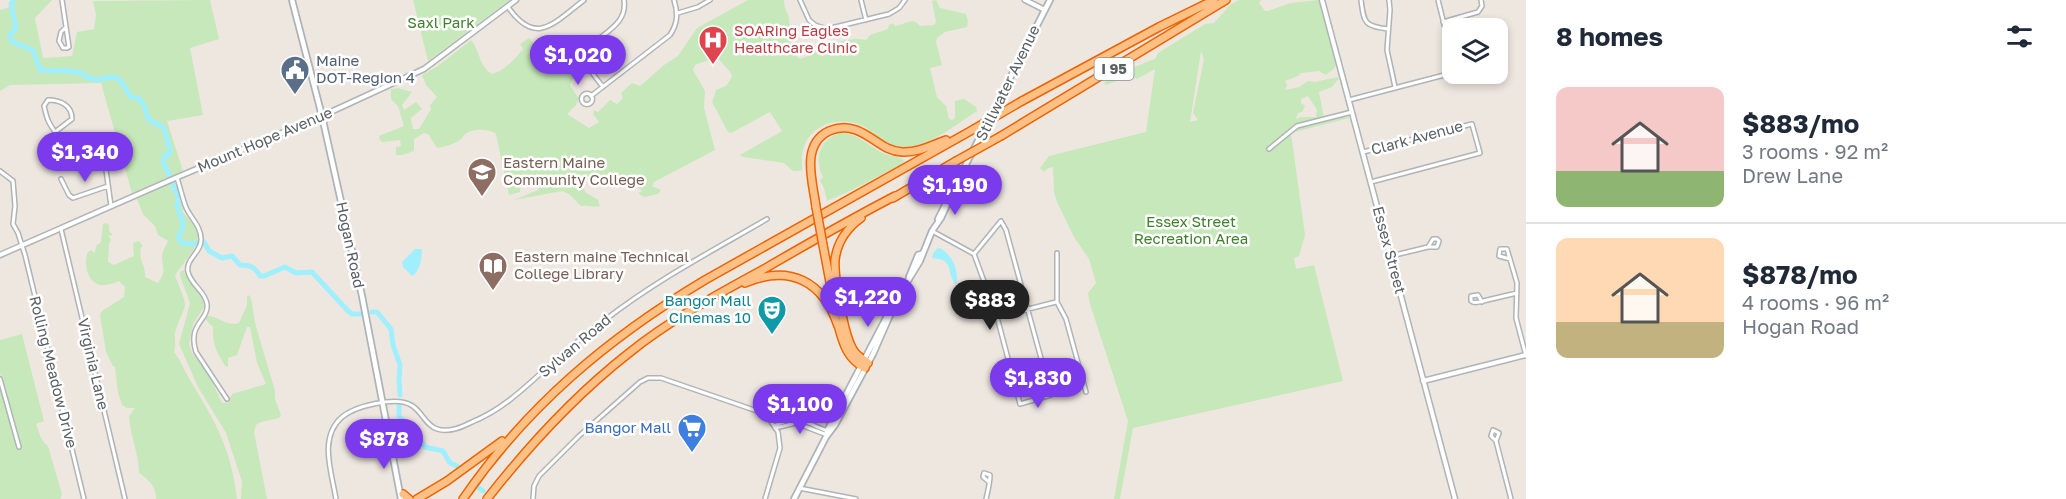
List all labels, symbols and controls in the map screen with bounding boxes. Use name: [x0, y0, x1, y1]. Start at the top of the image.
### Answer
park label: Saxl Park: [407, 13, 475, 31]
map controls: [1442, 18, 1508, 84]
button: layers: [1442, 18, 1508, 84]
icon: filters: [2003, 20, 2036, 53]
place label: SOARing Eagles Healthcare Clinic: [734, 21, 858, 56]
text: 8 homes: [1556, 21, 1663, 52]
street label: Stillwater Avenue: [971, 22, 1043, 143]
hospital icon: SOARing Eagles Healthcare Clinic: [697, 24, 729, 66]
pin: $1,020: [529, 35, 627, 86]
text: $1,020: [544, 42, 612, 66]
place label: Maine DOT-Region 4: [316, 51, 415, 86]
public building icon: Maine DOT-Region 4: [279, 54, 311, 96]
road number: I 95: [1094, 58, 1134, 80]
street label: Mount Hope Avenue: [194, 102, 335, 176]
text: $883/mo: [1742, 108, 1859, 139]
icon: home: [1604, 111, 1676, 183]
street label: Clark Avenue: [1369, 116, 1465, 158]
pin: $1,340: [36, 132, 134, 183]
text: $1,340: [51, 139, 119, 163]
text: 3 rooms · 92 m²: [1742, 139, 1888, 163]
place label: Eastern Maine Community College: [503, 153, 645, 188]
school or university icon: Eastern Maine Community College: [466, 156, 498, 198]
text: Drew Lane: [1742, 163, 1843, 187]
pin: $1,190: [906, 165, 1004, 216]
text: $1,190: [922, 172, 988, 196]
street label: Hogan Road: [333, 200, 369, 290]
street label: Essex Street: [1370, 204, 1410, 295]
park label: Essex Street Recreation Area: [1134, 212, 1248, 247]
place label: Eastern maine Technical College Library: [514, 247, 689, 282]
library icon: Eastern maine Technical College Library: [477, 250, 509, 292]
text: $878/mo: [1742, 259, 1858, 290]
icon: home: [1604, 262, 1676, 334]
pin: $1,220: [819, 277, 917, 328]
pin: $883: [954, 280, 1026, 331]
text: $1,220: [834, 284, 902, 308]
text: $883: [964, 287, 1016, 311]
text: 4 rooms · 96 m²: [1742, 290, 1889, 314]
place label: Bangor Mall Cinemas 10: [664, 291, 751, 326]
street label: Rolling Meadow Drive: [26, 294, 82, 450]
theatre icon: Bangor Mall Cinemas 10: [756, 294, 788, 336]
street label: Sylvan Road: [535, 310, 614, 381]
text: Hogan Road: [1742, 314, 1859, 338]
street label: Virginia Lane: [75, 316, 113, 412]
pin: $1,830: [989, 358, 1087, 409]
text: $1,830: [1004, 365, 1072, 389]
pin: $1,100: [751, 384, 849, 435]
text: $1,100: [767, 391, 833, 415]
supermarket icon: Bangor Mall: [676, 412, 708, 454]
place label: Bangor Mall: [584, 418, 671, 436]
pin: $878: [348, 419, 420, 470]
text: $878: [359, 426, 409, 450]

